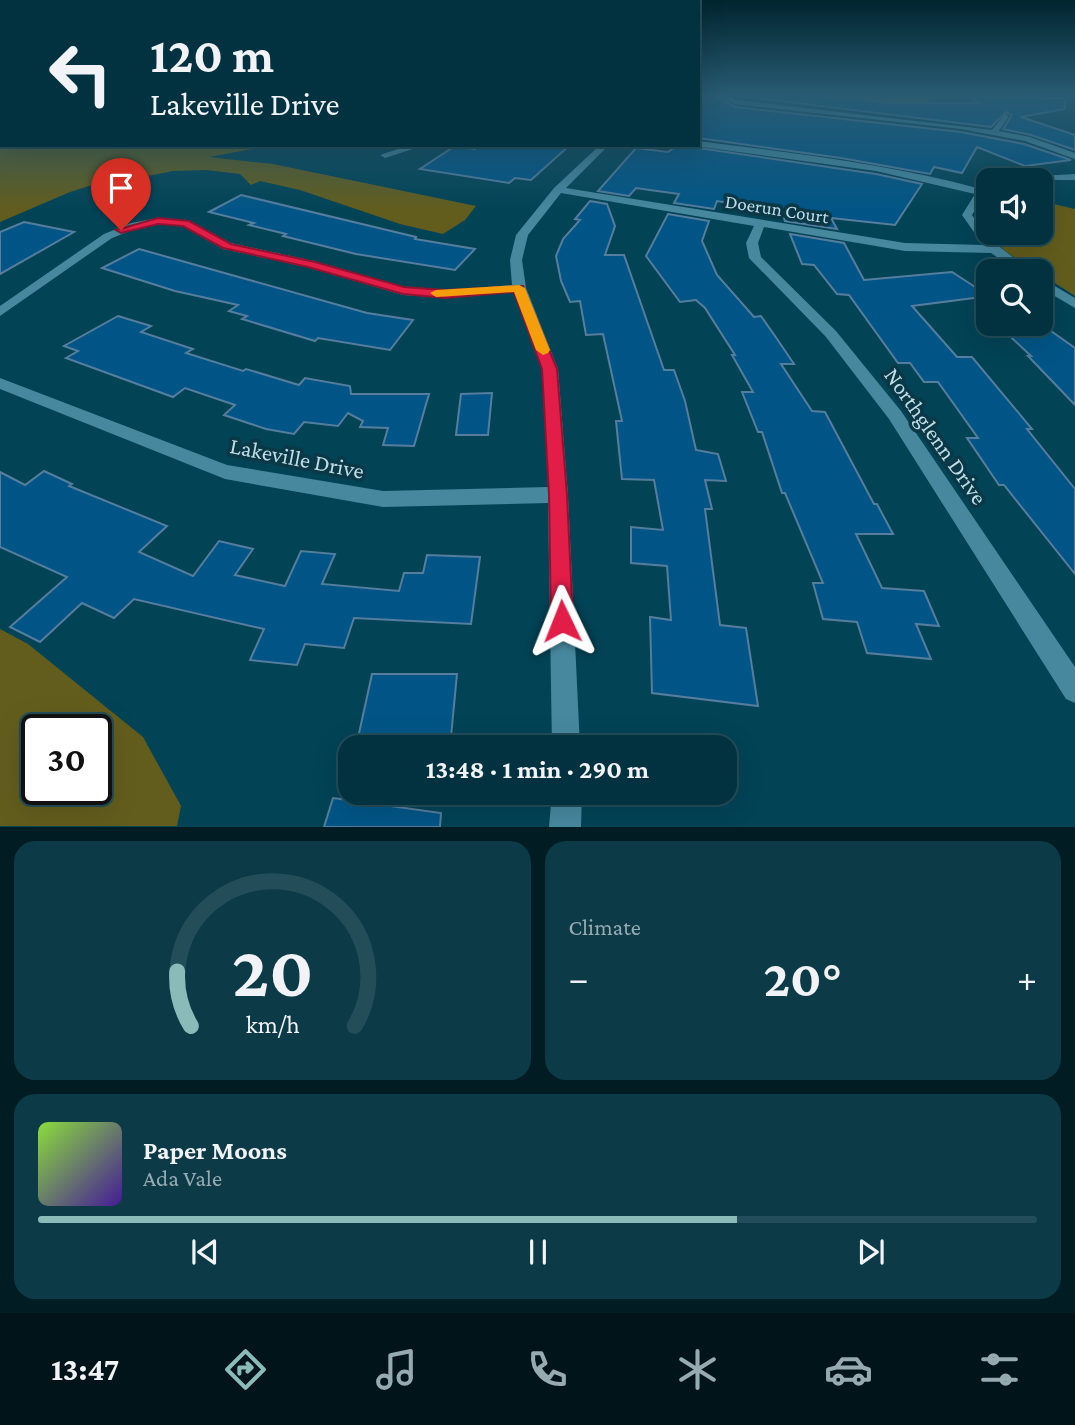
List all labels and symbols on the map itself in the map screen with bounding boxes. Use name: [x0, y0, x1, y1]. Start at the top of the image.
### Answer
pin: [91, 158, 151, 230]
street label: Doerun Court: [724, 190, 831, 228]
street label: Northglenn Drive: [879, 363, 993, 509]
street label: Lakeville Drive: [228, 432, 366, 484]
position arrow: [525, 584, 599, 658]
speed limit sign: 30: [21, 714, 112, 805]

